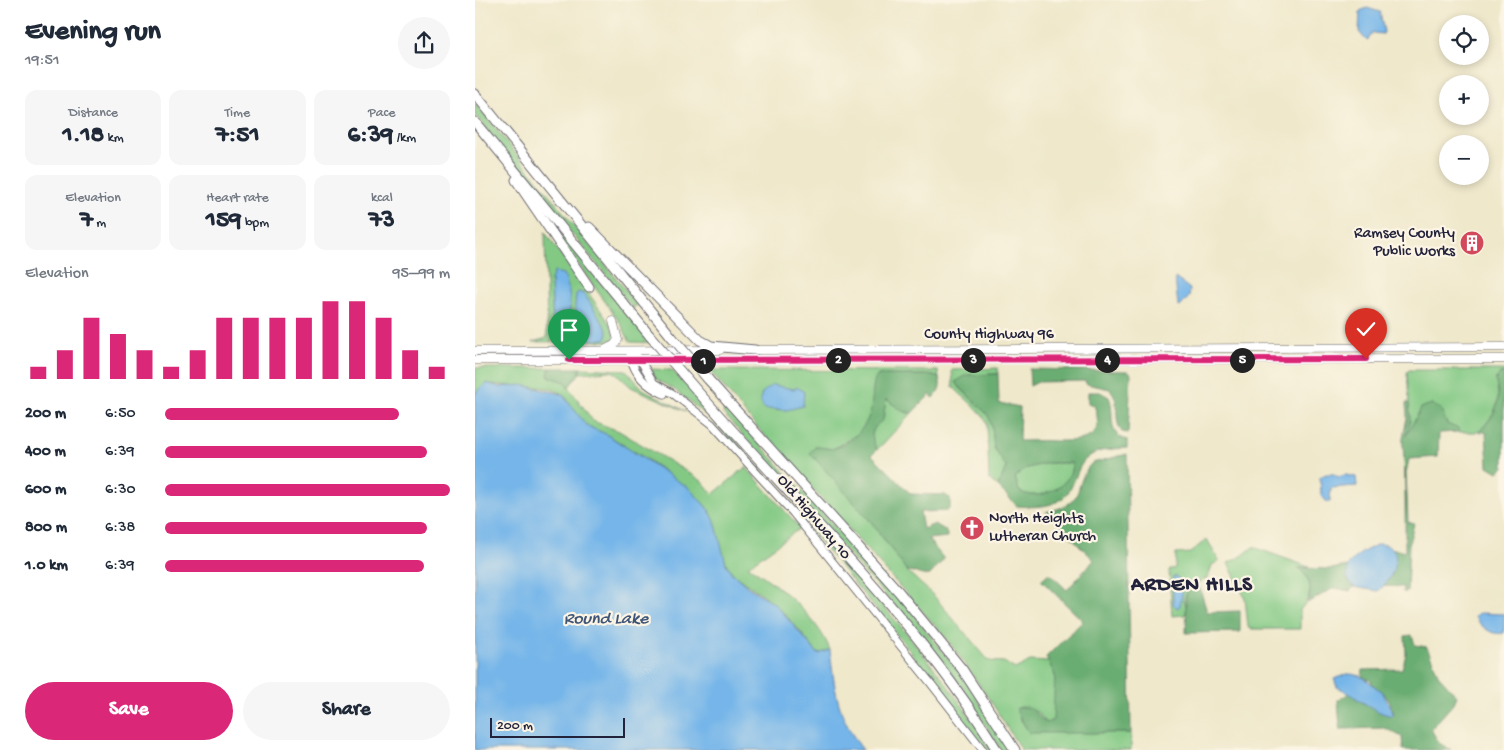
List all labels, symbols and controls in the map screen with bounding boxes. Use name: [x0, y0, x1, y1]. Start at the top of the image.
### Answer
map controls: [1439, 15, 1489, 185]
button: locate: [1439, 15, 1489, 65]
text: Evening run: [25, 16, 161, 49]
button: share: [398, 17, 450, 69]
text: 19:51: [25, 52, 59, 71]
button: +: [1439, 75, 1489, 125]
text: Distance: [68, 105, 118, 122]
text: Time: [225, 105, 250, 122]
text: Pace: [368, 105, 396, 122]
text: 1.18: [63, 122, 104, 151]
text: 7:51: [215, 122, 260, 151]
text: 6:39: [347, 122, 393, 151]
text: km: [104, 130, 124, 147]
text: /km: [393, 130, 416, 147]
button: −: [1439, 135, 1489, 185]
text: Elevation: [65, 190, 121, 207]
text: Heart rate: [206, 190, 269, 207]
text: kcal: [371, 190, 393, 207]
text: 7: [80, 207, 93, 236]
text: 159: [206, 207, 242, 236]
text: 73: [369, 207, 395, 236]
text: m: [93, 215, 106, 232]
text: bpm: [242, 215, 269, 232]
place label: Ramsey County Public Works: [1354, 225, 1456, 262]
building icon: Ramsey County Public Works: [1459, 230, 1485, 256]
text: Elevation: [25, 265, 89, 284]
text: 95–99 m: [393, 265, 450, 284]
pin: [1345, 308, 1387, 359]
pin: [548, 309, 590, 360]
icon: check: [1352, 315, 1380, 343]
icon: arrive: [555, 316, 583, 344]
street label: County Highway 96: [924, 326, 1055, 345]
pin: 1: [691, 348, 715, 374]
pin: 2: [825, 348, 851, 372]
pin: 3: [961, 348, 985, 372]
pin: 4: [1095, 348, 1119, 372]
pin: 5: [1229, 348, 1255, 372]
text: 2: [835, 352, 842, 369]
text: 3: [970, 352, 977, 369]
text: 4: [1104, 352, 1111, 369]
text: 5: [1239, 352, 1246, 369]
text: 1: [701, 353, 706, 370]
text: 200 m: [25, 405, 66, 424]
text: 6:50: [105, 405, 136, 424]
text: 400 m: [25, 443, 66, 462]
text: 6:39: [105, 443, 134, 462]
street label: Old Highway 10: [772, 472, 854, 564]
text: 600 m: [25, 481, 66, 500]
text: 6:30: [105, 481, 136, 500]
place label: North Heights Lutheran Church: [989, 510, 1097, 547]
church icon: North Heights Lutheran Church: [959, 515, 985, 541]
text: 800 m: [25, 519, 67, 538]
text: 6:38: [105, 519, 135, 538]
text: 1.0 km: [25, 557, 68, 576]
text: 6:39: [105, 557, 134, 576]
district label: ARDEN HILLS: [1130, 574, 1253, 599]
water label: Round Lake: [564, 609, 649, 630]
button: Save: [25, 682, 233, 740]
button: Share: [243, 682, 450, 740]
scale bar: [490, 715, 625, 738]
text: 200 m: [497, 718, 533, 735]

